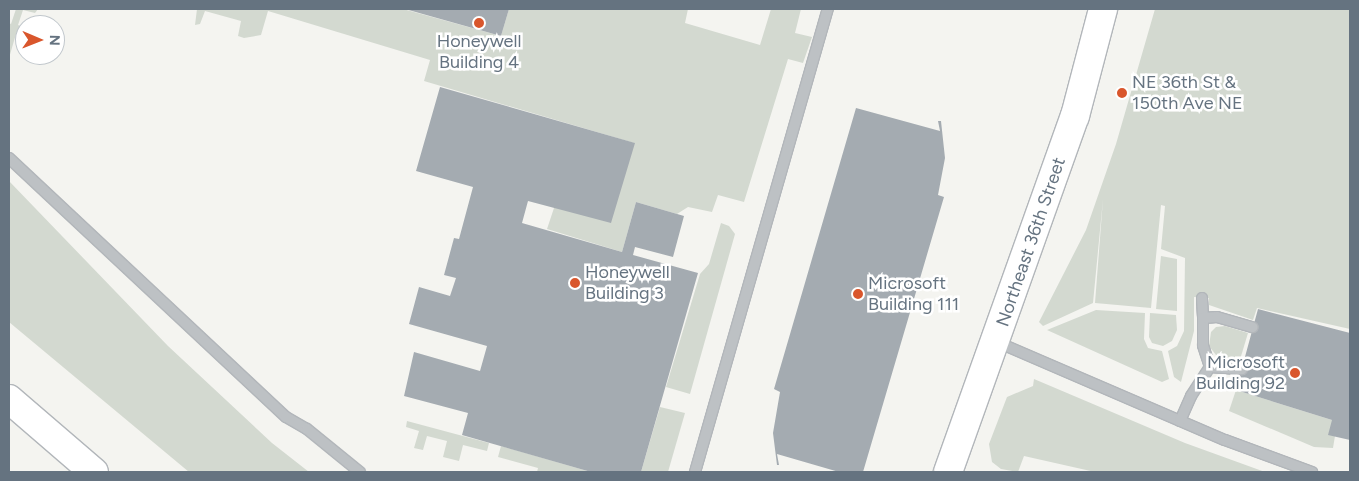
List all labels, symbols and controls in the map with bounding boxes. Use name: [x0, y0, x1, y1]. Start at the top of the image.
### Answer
north arrow: [15, 15, 65, 65]
marker: Honeywell Building 4: [473, 17, 485, 29]
place label: Honeywell Building 4: [437, 31, 521, 74]
text: N: [46, 35, 63, 46]
place label: NE 36th St & 150th Ave NE: [1132, 72, 1243, 115]
marker: NE 36th St & 150th Ave NE: [1116, 87, 1128, 99]
street label: Northeast 36th Street: [992, 155, 1070, 329]
place label: Honeywell Building 3: [585, 262, 670, 304]
place label: Microsoft Building 111: [868, 273, 959, 316]
marker: Honeywell Building 3: [569, 277, 581, 289]
marker: Microsoft Building 111: [852, 288, 864, 300]
place label: Microsoft Building 92: [1196, 352, 1285, 394]
marker: Microsoft Building 92: [1289, 367, 1301, 379]

